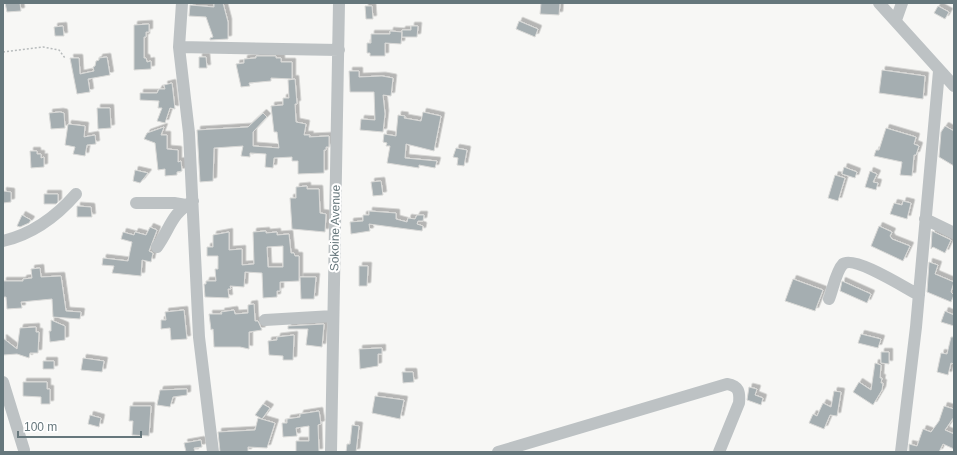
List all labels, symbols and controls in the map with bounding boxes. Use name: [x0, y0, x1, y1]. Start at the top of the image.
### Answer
street label: Sokoine Avenue: [327, 184, 343, 271]
scale bar: [18, 413, 141, 439]
text: 100 m: [24, 420, 57, 434]

